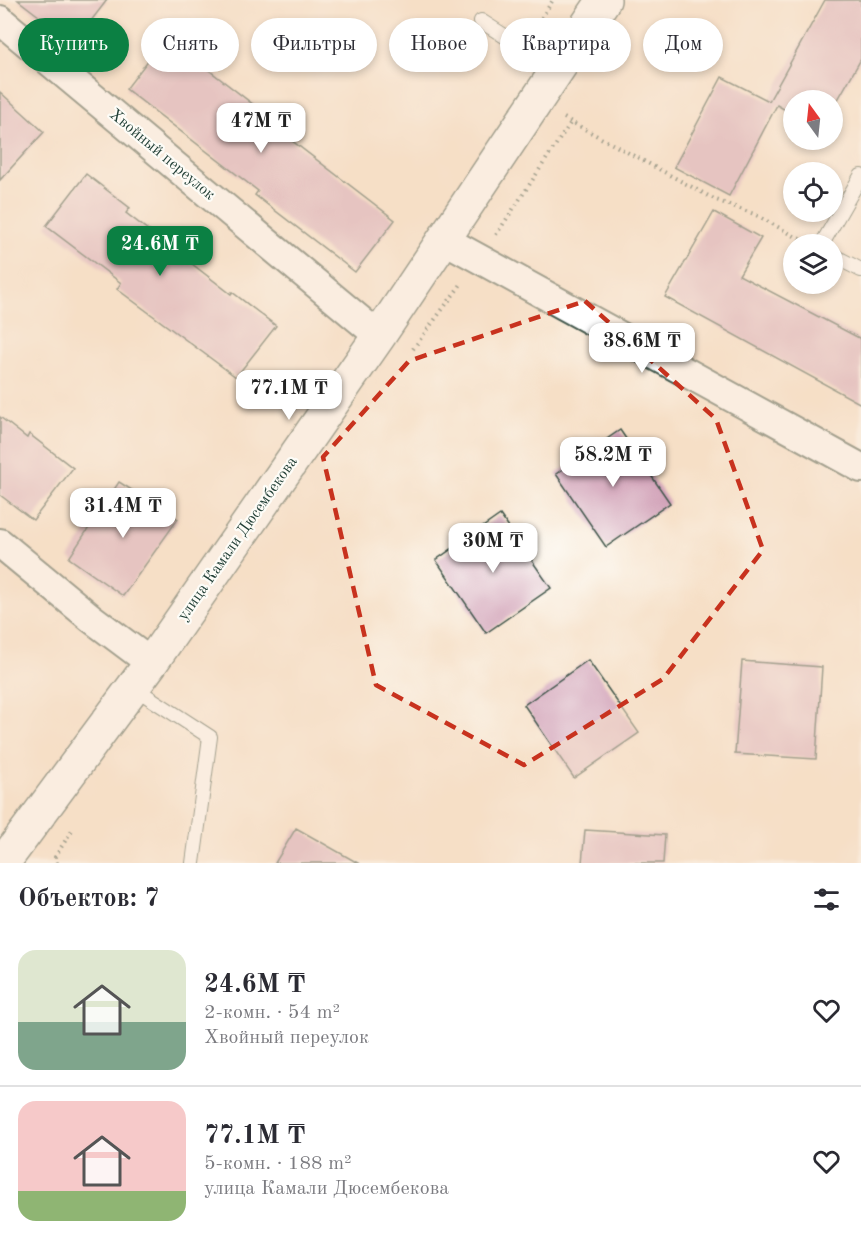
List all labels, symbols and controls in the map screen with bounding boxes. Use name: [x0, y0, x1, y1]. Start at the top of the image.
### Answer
chip: Купить: [18, 18, 129, 72]
chip: Снять: [141, 18, 239, 72]
chip: Фильтры: [251, 18, 377, 72]
chip: Новое: [389, 18, 488, 72]
chip: Квартира: [500, 18, 631, 72]
chip: Дом: [643, 18, 723, 72]
north arrow: [783, 90, 843, 150]
map controls: [783, 90, 843, 294]
pin: 47M ₸: [219, 103, 303, 154]
street label: Хвойный переулок: [106, 106, 218, 204]
text: 47M ₸: [231, 112, 291, 132]
button: locate: [783, 162, 843, 222]
pin: 24.6M ₸: [105, 226, 215, 277]
button: layers: [783, 234, 843, 294]
text: 24.6M ₸: [121, 235, 199, 255]
pin: 38.6M ₸: [587, 323, 697, 374]
text: 38.6M ₸: [603, 332, 681, 352]
pin: 77.1M ₸: [234, 370, 344, 421]
text: 77.1M ₸: [250, 379, 328, 399]
pin: 58.2M ₸: [558, 437, 668, 488]
text: 58.2M ₸: [574, 446, 652, 466]
street label: улица Камали Дюсембекова: [175, 454, 301, 624]
pin: 31.4M ₸: [68, 488, 178, 539]
text: 31.4M ₸: [84, 497, 162, 517]
pin: 30M ₸: [451, 523, 535, 574]
text: 30M ₸: [463, 532, 523, 552]
icon: filters: [810, 883, 843, 916]
text: Объектов: 7: [18, 886, 159, 912]
text: 24.6M ₸: [204, 972, 306, 998]
icon: home: [66, 974, 138, 1046]
icon: heart: [810, 994, 843, 1027]
text: 2-комн. · 54 m²: [204, 1003, 340, 1023]
text: Хвойный переулок: [204, 1028, 369, 1048]
text: 77.1M ₸: [204, 1123, 306, 1149]
icon: home: [66, 1125, 138, 1197]
icon: heart: [810, 1145, 843, 1178]
text: 5-комн. · 188 m²: [204, 1154, 352, 1174]
text: улица Камали Дюсембекова: [204, 1179, 449, 1199]

